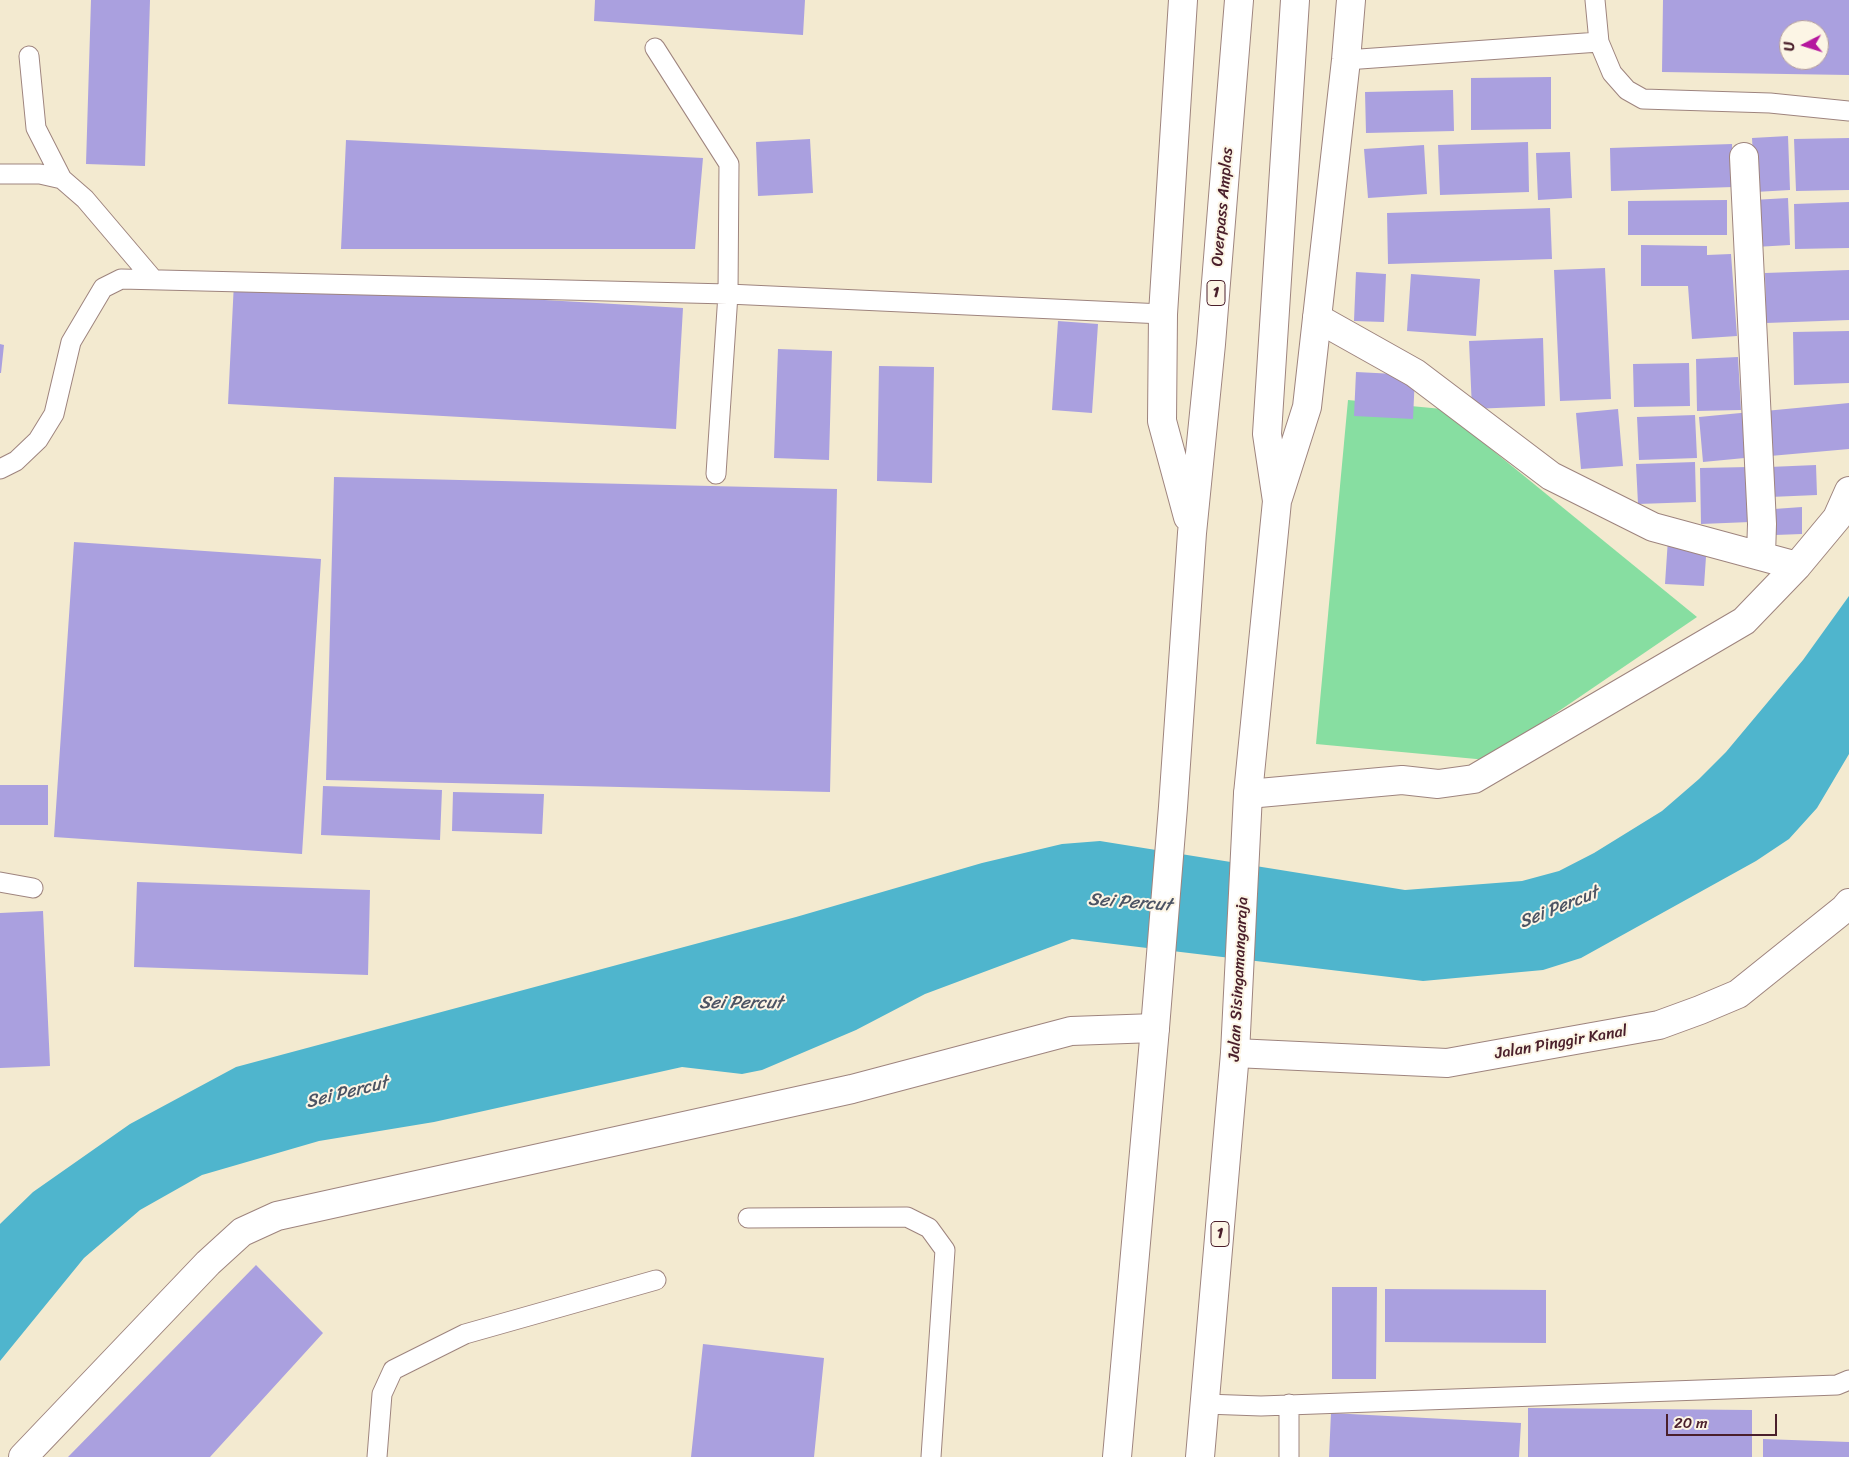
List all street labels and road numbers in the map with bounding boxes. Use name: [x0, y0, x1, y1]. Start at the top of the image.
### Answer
street label: Overpass Amplas: [1208, 147, 1238, 267]
road number: 1: [1207, 280, 1225, 306]
street label: Jalan Sisingamangaraja: [1225, 896, 1253, 1062]
street label: Jalan Pinggir Kanal: [1493, 1022, 1629, 1064]
road number: 1: [1211, 1222, 1229, 1246]

